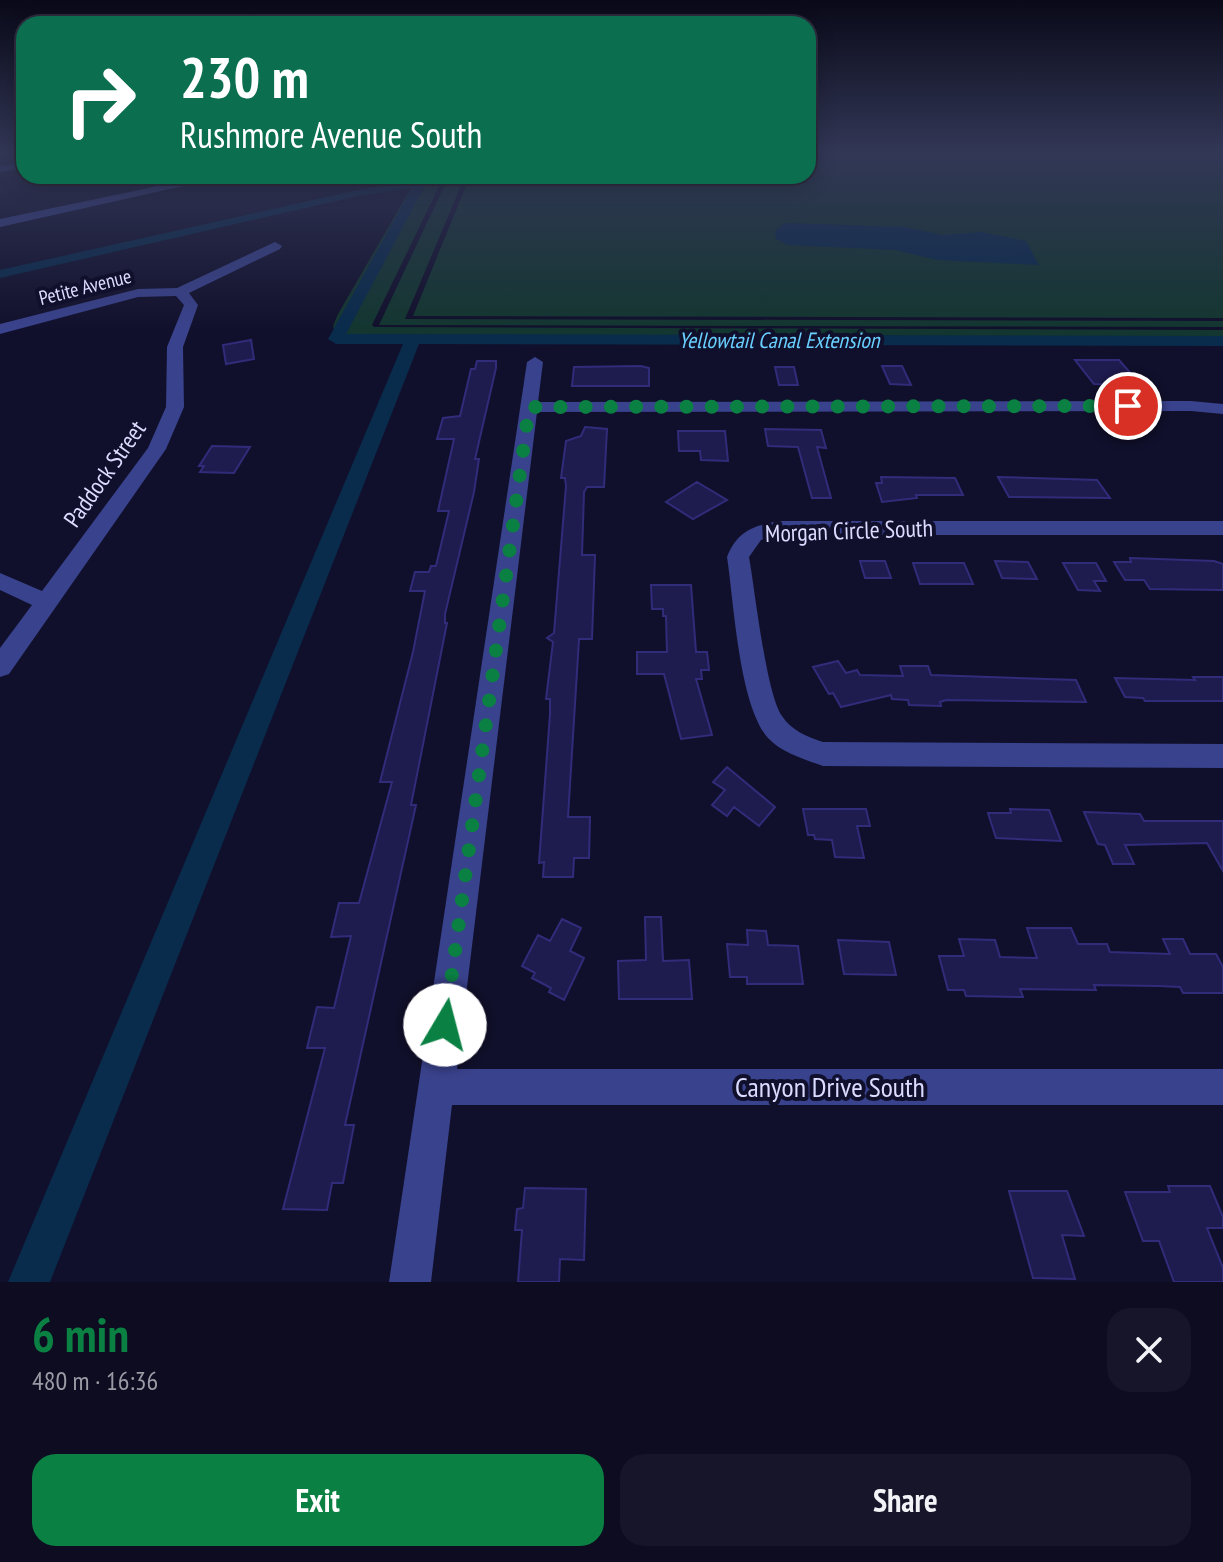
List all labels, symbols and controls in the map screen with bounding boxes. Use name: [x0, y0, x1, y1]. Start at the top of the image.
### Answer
text: 230 m: [180, 41, 309, 113]
icon: right: [48, 48, 152, 152]
text: Rushmore Avenue South: [180, 111, 482, 158]
street label: Petite Avenue: [36, 263, 134, 311]
water label: Yellowtail Canal Extension: [679, 326, 881, 354]
pin: [1094, 372, 1162, 440]
icon: arrive: [1106, 384, 1150, 428]
street label: Paddock Street: [57, 414, 153, 533]
street label: Morgan Circle South: [765, 512, 933, 549]
position arrow: [403, 983, 487, 1067]
street label: Canyon Drive South: [735, 1068, 925, 1105]
text: 6 min: [32, 1303, 129, 1365]
button: close: [1107, 1308, 1191, 1392]
text: 480 m · 16:36: [32, 1364, 158, 1397]
button: Exit: [32, 1454, 604, 1546]
button: Share: [620, 1454, 1191, 1546]

